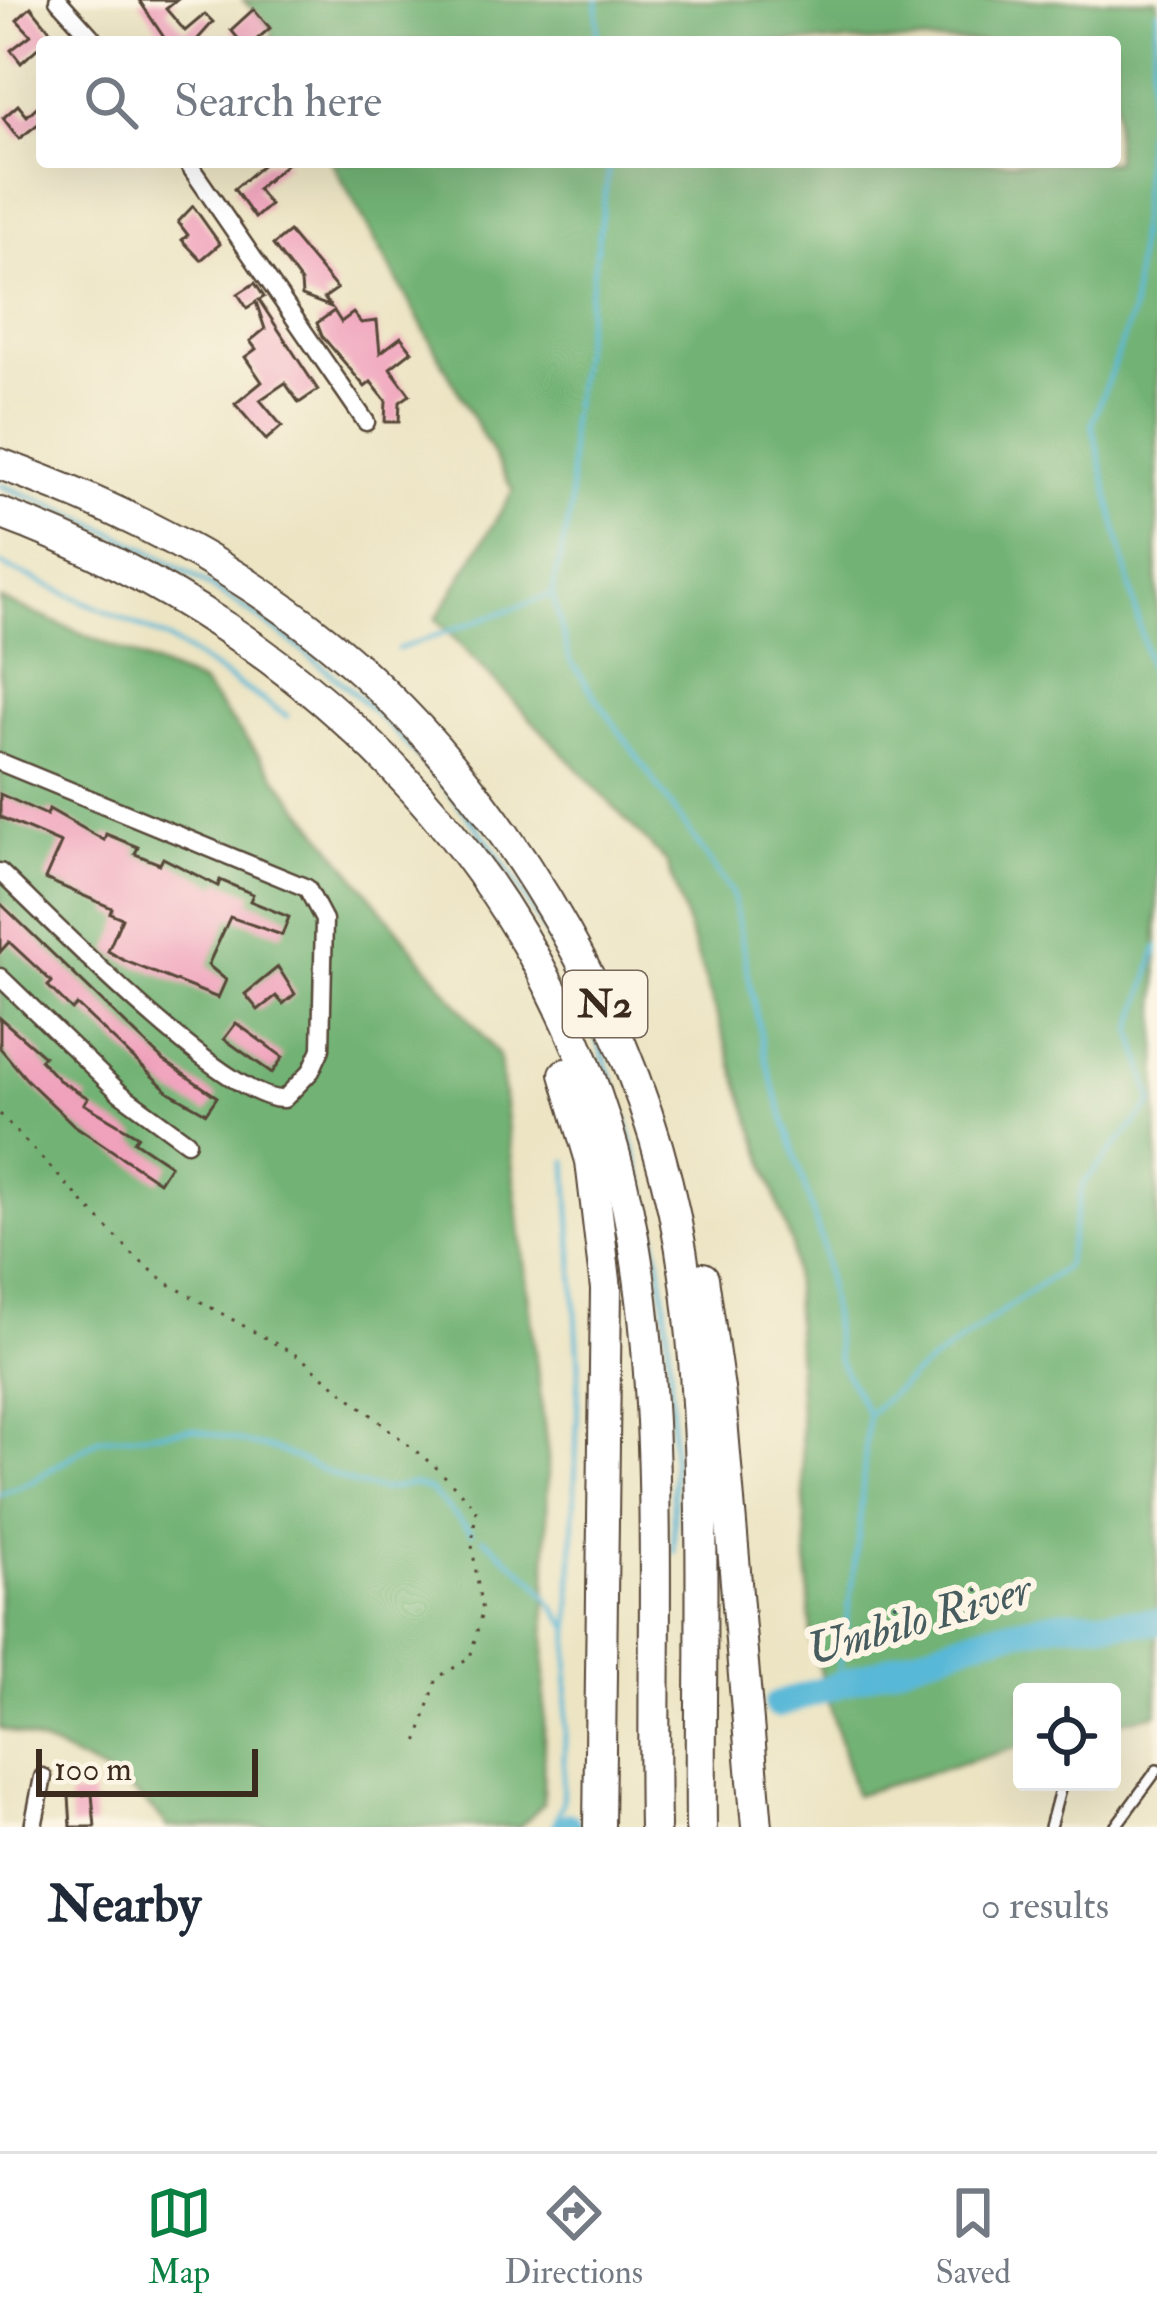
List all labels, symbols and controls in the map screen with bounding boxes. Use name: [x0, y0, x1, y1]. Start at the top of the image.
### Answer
search box: [36, 36, 1121, 168]
icon: search: [78, 69, 144, 135]
text: Search here: [174, 74, 382, 130]
road number: N2: [563, 971, 647, 1037]
water label: Umbilo River: [800, 1561, 1040, 1679]
map controls: [1013, 1683, 1121, 1791]
button: locate: [1013, 1683, 1121, 1791]
scale bar: [36, 1743, 258, 1796]
text: 100 m: [54, 1749, 132, 1790]
text: Nearby: [48, 1873, 201, 1937]
text: 0 results: [981, 1881, 1109, 1930]
tab: Map: [146, 2180, 212, 2293]
tab: Directions: [505, 2180, 643, 2293]
tab: Saved: [935, 2180, 1011, 2293]

